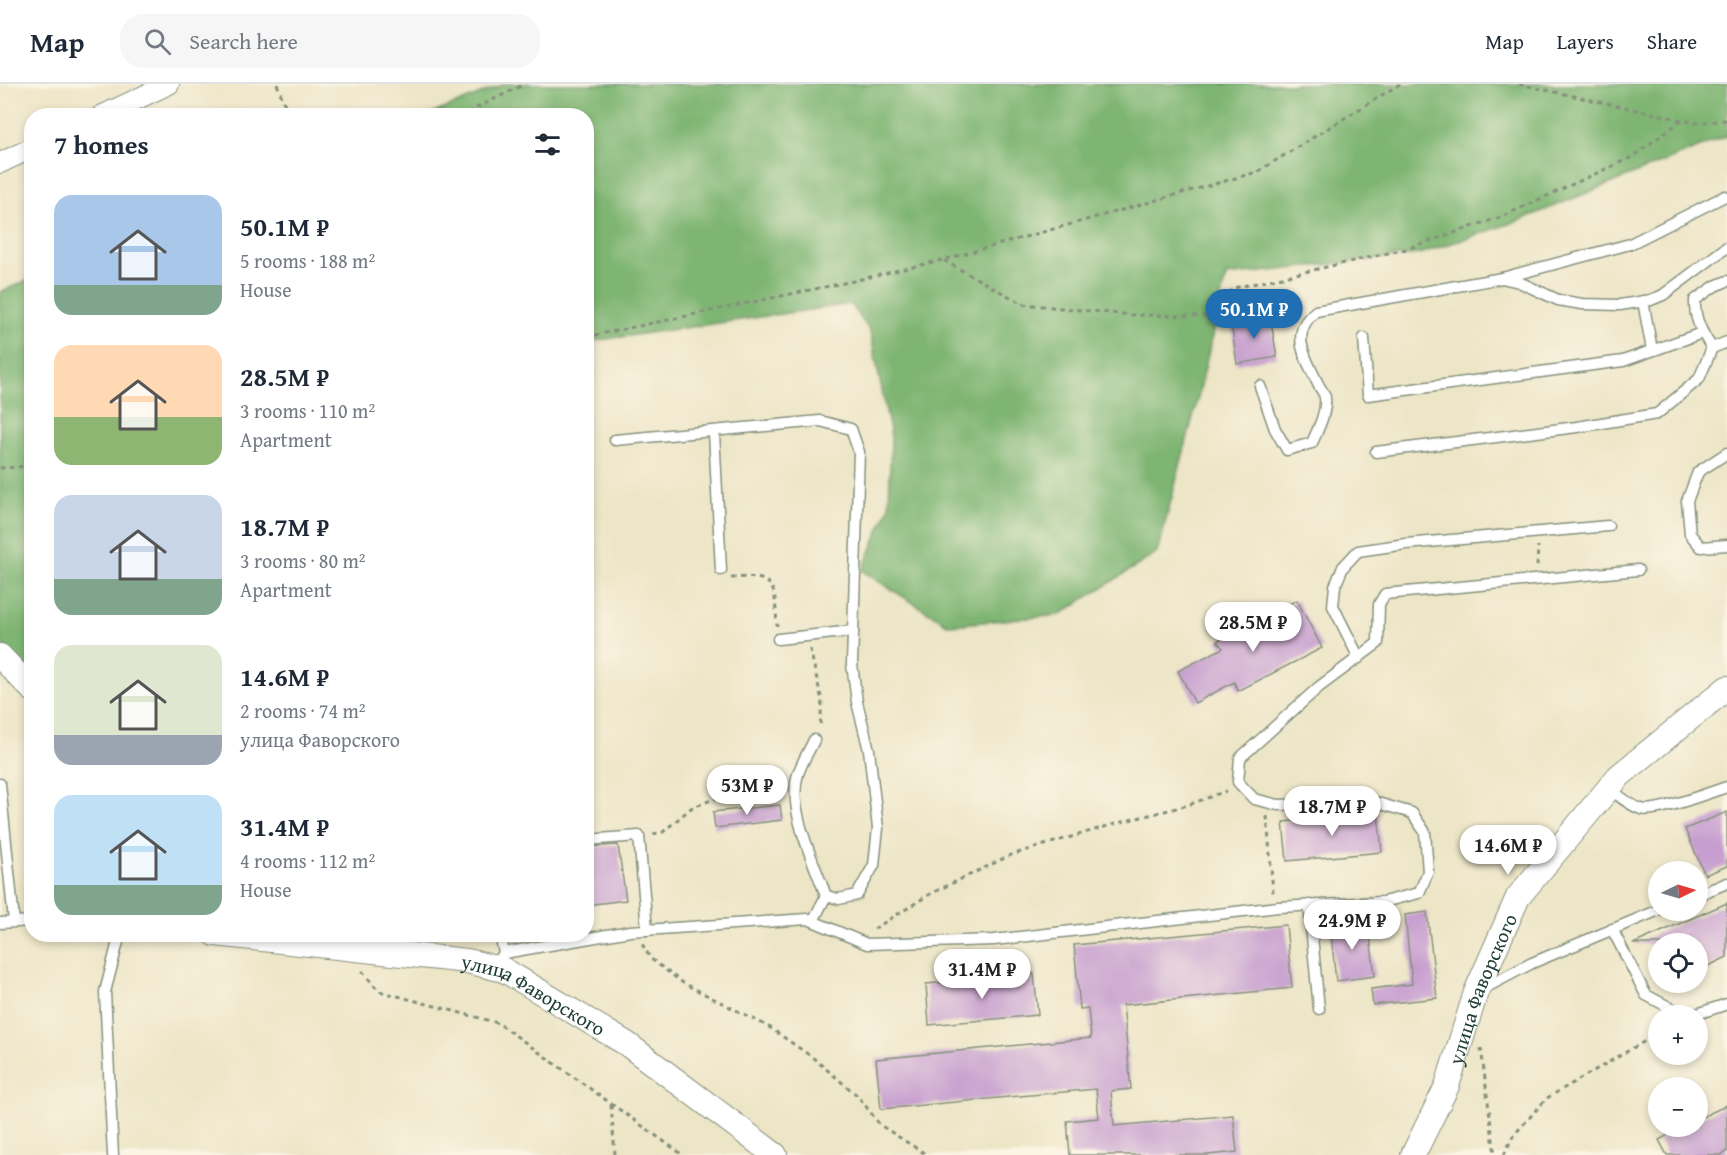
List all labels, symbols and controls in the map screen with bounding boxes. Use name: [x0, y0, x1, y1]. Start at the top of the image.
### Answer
search box: [120, 14, 540, 68]
text: Map: [30, 21, 84, 62]
icon: search: [141, 25, 174, 58]
text: Search here: [189, 25, 298, 57]
text: Map: [1485, 26, 1524, 57]
text: Layers: [1557, 26, 1614, 57]
text: Share: [1647, 26, 1697, 57]
text: 7 homes: [54, 125, 149, 164]
icon: filters: [531, 128, 564, 161]
text: 50.1M ₽: [240, 207, 329, 246]
icon: home: [102, 219, 174, 291]
text: 5 rooms · 188 m²: [240, 246, 375, 275]
text: House: [240, 275, 292, 304]
pin: 50.1M ₽: [1199, 289, 1309, 340]
text: 50.1M ₽: [1220, 294, 1288, 323]
text: 28.5M ₽: [240, 357, 329, 396]
icon: home: [102, 369, 174, 441]
text: 3 rooms · 110 m²: [240, 396, 375, 425]
text: Apartment: [240, 425, 332, 454]
text: 18.7M ₽: [240, 507, 329, 546]
icon: home: [102, 519, 174, 591]
text: 3 rooms · 80 m²: [240, 546, 366, 575]
text: Apartment: [240, 575, 332, 604]
pin: 28.5M ₽: [1198, 602, 1308, 653]
text: 28.5M ₽: [1219, 607, 1287, 636]
text: 14.6M ₽: [240, 657, 329, 696]
icon: home: [102, 669, 174, 741]
text: 2 rooms · 74 m²: [240, 696, 366, 725]
text: улица Фаворского: [240, 725, 400, 754]
pin: 53M ₽: [705, 765, 789, 816]
text: 53M ₽: [721, 770, 773, 799]
pin: 18.7M ₽: [1277, 786, 1387, 837]
text: 18.7M ₽: [1298, 791, 1366, 820]
text: 31.4M ₽: [240, 807, 329, 846]
icon: home: [102, 819, 174, 891]
pin: 14.6M ₽: [1453, 825, 1563, 876]
text: 14.6M ₽: [1474, 830, 1542, 859]
text: 4 rooms · 112 m²: [240, 846, 375, 875]
north arrow: [1648, 861, 1708, 921]
map controls: [1648, 861, 1708, 1137]
text: House: [240, 875, 292, 904]
pin: 24.9M ₽: [1297, 900, 1407, 951]
text: 24.9M ₽: [1318, 905, 1386, 934]
street label: улица Фаворского: [1440, 909, 1524, 1069]
button: locate: [1648, 933, 1708, 993]
street label: улица Фаворского: [459, 946, 611, 1042]
pin: 31.4M ₽: [927, 949, 1037, 1000]
text: 31.4M ₽: [948, 954, 1016, 983]
button: +: [1648, 1005, 1708, 1065]
button: −: [1648, 1077, 1708, 1137]

